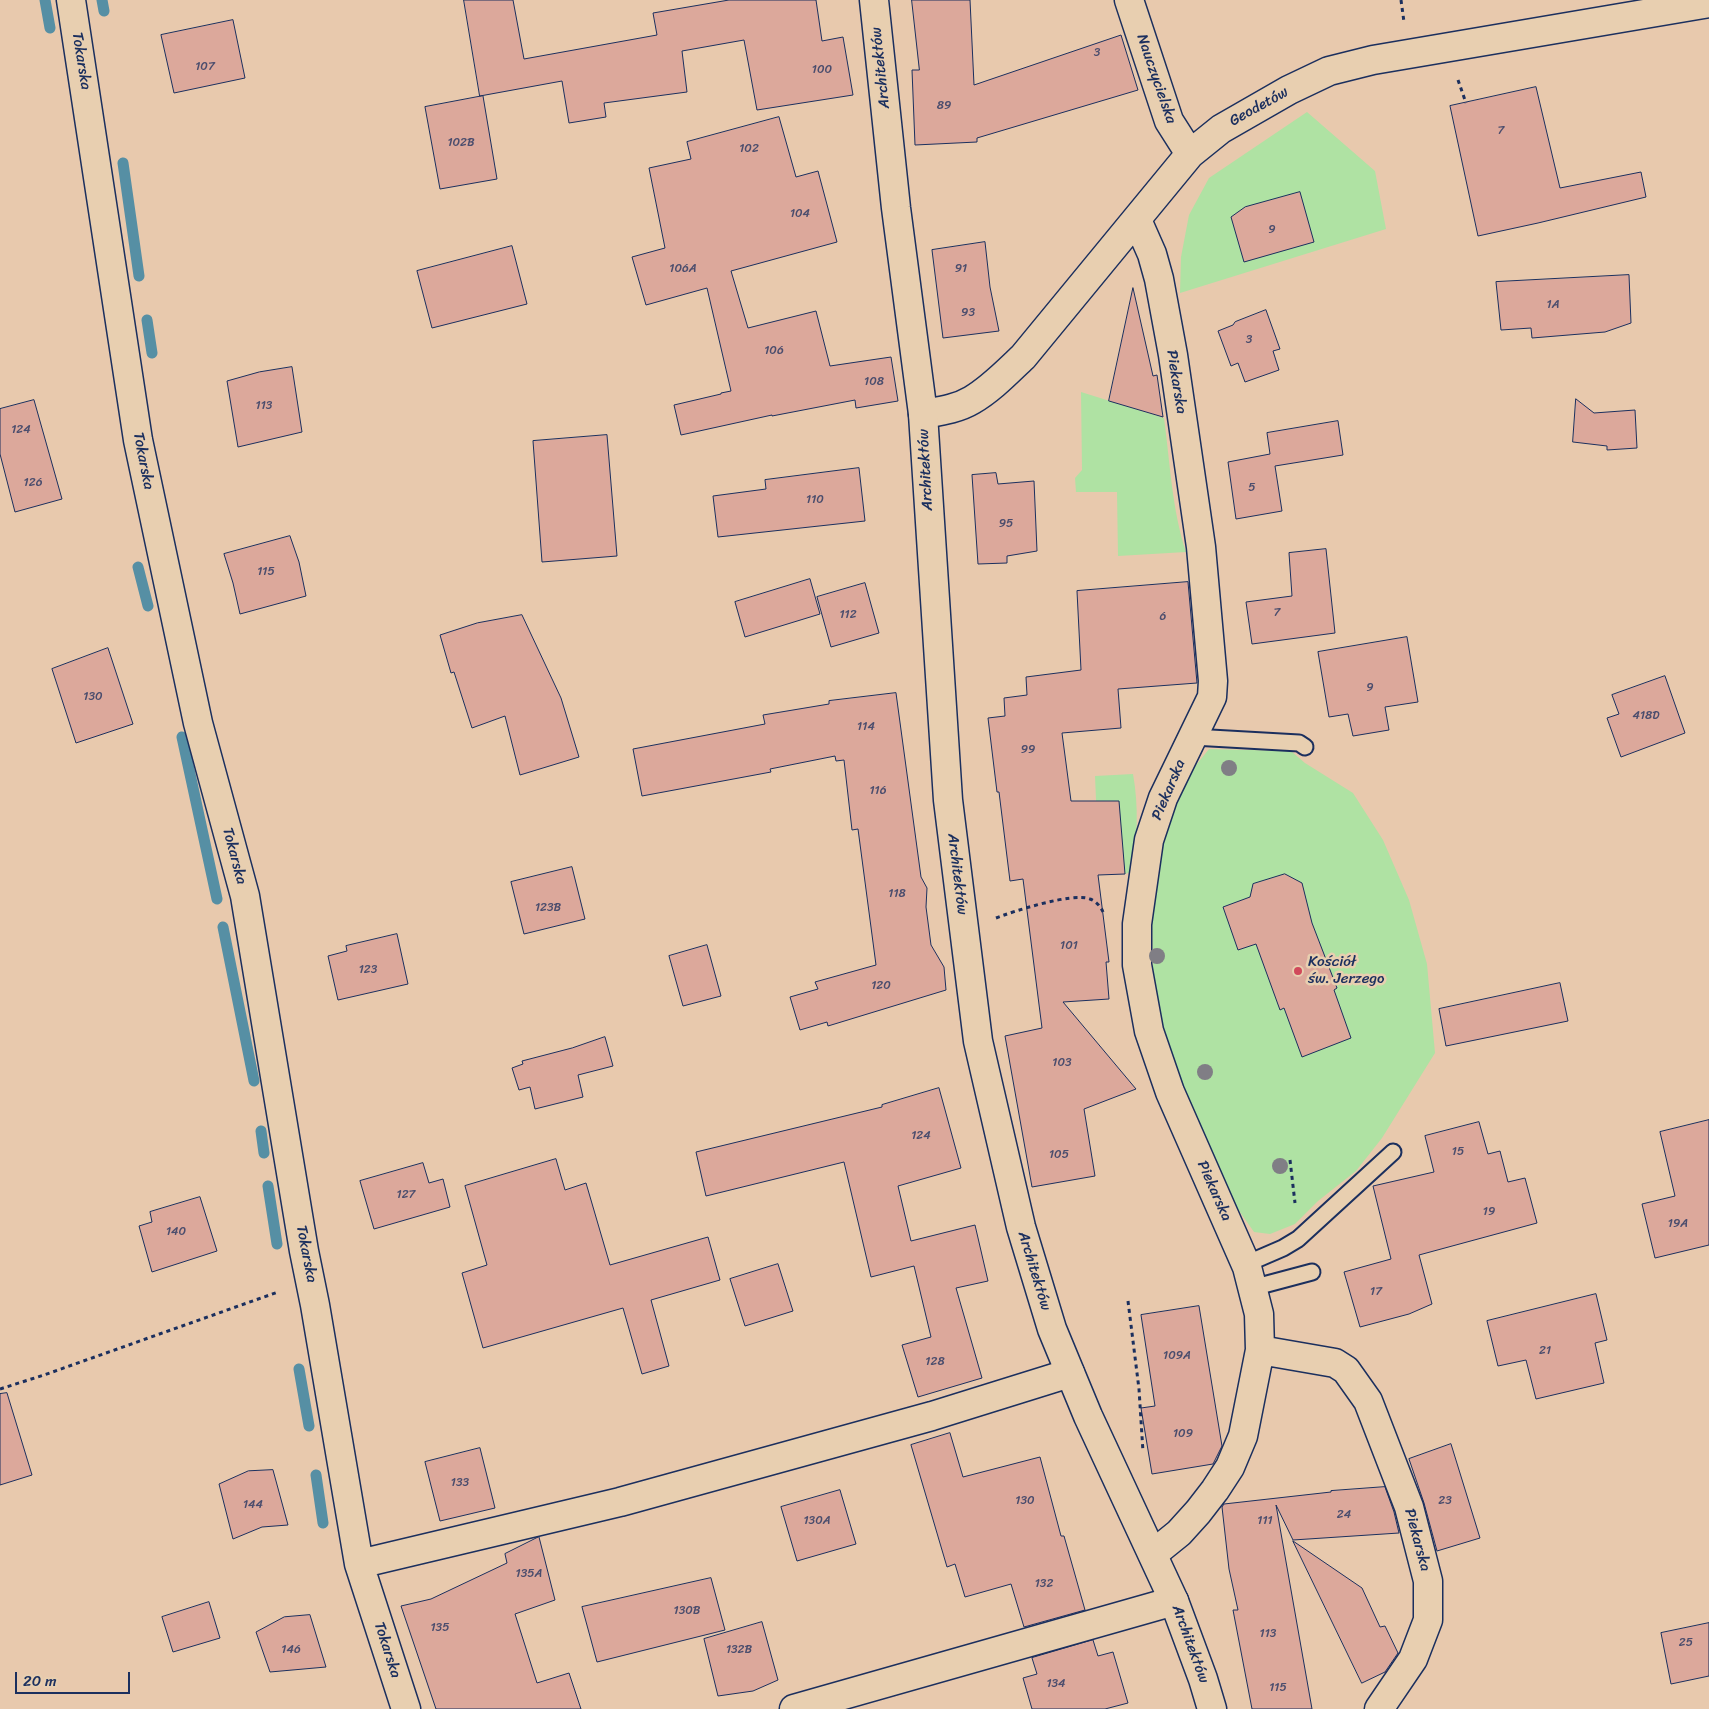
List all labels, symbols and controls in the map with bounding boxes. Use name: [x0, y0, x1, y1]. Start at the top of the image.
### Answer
street label: Architektów: [868, 26, 894, 110]
street label: Tokarska: [68, 31, 94, 91]
street label: Nauczycielska: [1132, 32, 1180, 126]
house number: 3: [1094, 46, 1100, 60]
house number: 107: [195, 60, 215, 74]
house number: 100: [812, 63, 832, 77]
street label: Geodetów: [1226, 84, 1292, 130]
house number: 89: [937, 99, 951, 113]
house number: 7: [1498, 124, 1504, 138]
house number: 102B: [447, 136, 475, 150]
house number: 102: [739, 142, 759, 156]
house number: 104: [790, 207, 810, 221]
house number: 9: [1268, 223, 1276, 237]
house number: 106A: [669, 262, 697, 276]
house number: 91: [955, 262, 967, 276]
house number: 1A: [1546, 298, 1560, 312]
house number: 93: [961, 306, 975, 320]
house number: 3: [1246, 333, 1252, 347]
house number: 106: [764, 344, 784, 358]
street label: Piekarska: [1162, 349, 1190, 415]
house number: 108: [864, 375, 884, 389]
house number: 113: [256, 399, 272, 413]
house number: 124: [11, 423, 31, 437]
street label: Architektów: [915, 429, 937, 511]
street label: Tokarska: [129, 431, 157, 491]
house number: 126: [24, 476, 42, 490]
house number: 5: [1248, 481, 1256, 495]
house number: 110: [806, 493, 824, 507]
house number: 95: [999, 517, 1013, 531]
house number: 115: [257, 565, 275, 579]
house number: 7: [1274, 606, 1280, 620]
house number: 112: [839, 608, 857, 622]
house number: 6: [1160, 610, 1166, 624]
house number: 9: [1366, 681, 1374, 695]
house number: 130: [83, 690, 103, 704]
house number: 418D: [1632, 709, 1660, 723]
house number: 114: [857, 720, 875, 734]
house number: 99: [1021, 743, 1035, 757]
street label: Piekarska: [1148, 757, 1190, 823]
house number: 116: [869, 784, 887, 798]
street label: Tokarska: [218, 826, 250, 886]
street label: Architektów: [943, 832, 971, 916]
house number: 118: [888, 887, 906, 901]
house number: 123B: [535, 901, 561, 915]
house number: 101: [1060, 939, 1078, 953]
place label: Kościół św. Jerzego: [1308, 953, 1384, 988]
house number: 123: [359, 963, 377, 977]
marker: Kościół św. Jerzego: [1292, 965, 1304, 977]
house number: 120: [871, 979, 891, 993]
house number: 103: [1052, 1056, 1072, 1070]
house number: 124: [911, 1129, 931, 1143]
house number: 15: [1452, 1145, 1464, 1159]
house number: 105: [1049, 1148, 1069, 1162]
street label: Piekarska: [1193, 1158, 1235, 1224]
house number: 127: [397, 1188, 415, 1202]
house number: 19: [1483, 1205, 1495, 1219]
house number: 19A: [1668, 1217, 1688, 1231]
street label: Tokarska: [292, 1224, 320, 1284]
house number: 140: [166, 1225, 186, 1239]
street label: Architektów: [1013, 1229, 1055, 1313]
house number: 17: [1370, 1285, 1382, 1299]
house number: 21: [1539, 1344, 1551, 1358]
house number: 109A: [1163, 1349, 1191, 1363]
house number: 128: [925, 1355, 945, 1369]
house number: 109: [1173, 1427, 1193, 1441]
house number: 133: [451, 1476, 469, 1490]
house number: 130: [1015, 1494, 1035, 1508]
house number: 23: [1438, 1494, 1452, 1508]
house number: 144: [243, 1498, 263, 1512]
street label: Piekarska: [1400, 1507, 1434, 1573]
house number: 24: [1337, 1508, 1351, 1522]
house number: 130A: [803, 1514, 831, 1528]
house number: 111: [1257, 1514, 1273, 1528]
house number: 135A: [516, 1567, 542, 1581]
house number: 132: [1035, 1577, 1053, 1591]
street label: Architektów: [1168, 1603, 1212, 1685]
house number: 130B: [674, 1604, 700, 1618]
street label: Tokarska: [369, 1620, 405, 1680]
house number: 135: [430, 1621, 450, 1635]
house number: 113: [1260, 1627, 1276, 1641]
house number: 25: [1679, 1636, 1693, 1650]
house number: 146: [281, 1643, 301, 1657]
house number: 132B: [726, 1643, 752, 1657]
scale bar: [18, 1662, 132, 1694]
text: 20 m: [23, 1668, 57, 1694]
house number: 134: [1046, 1677, 1066, 1691]
house number: 115: [1269, 1681, 1287, 1695]

